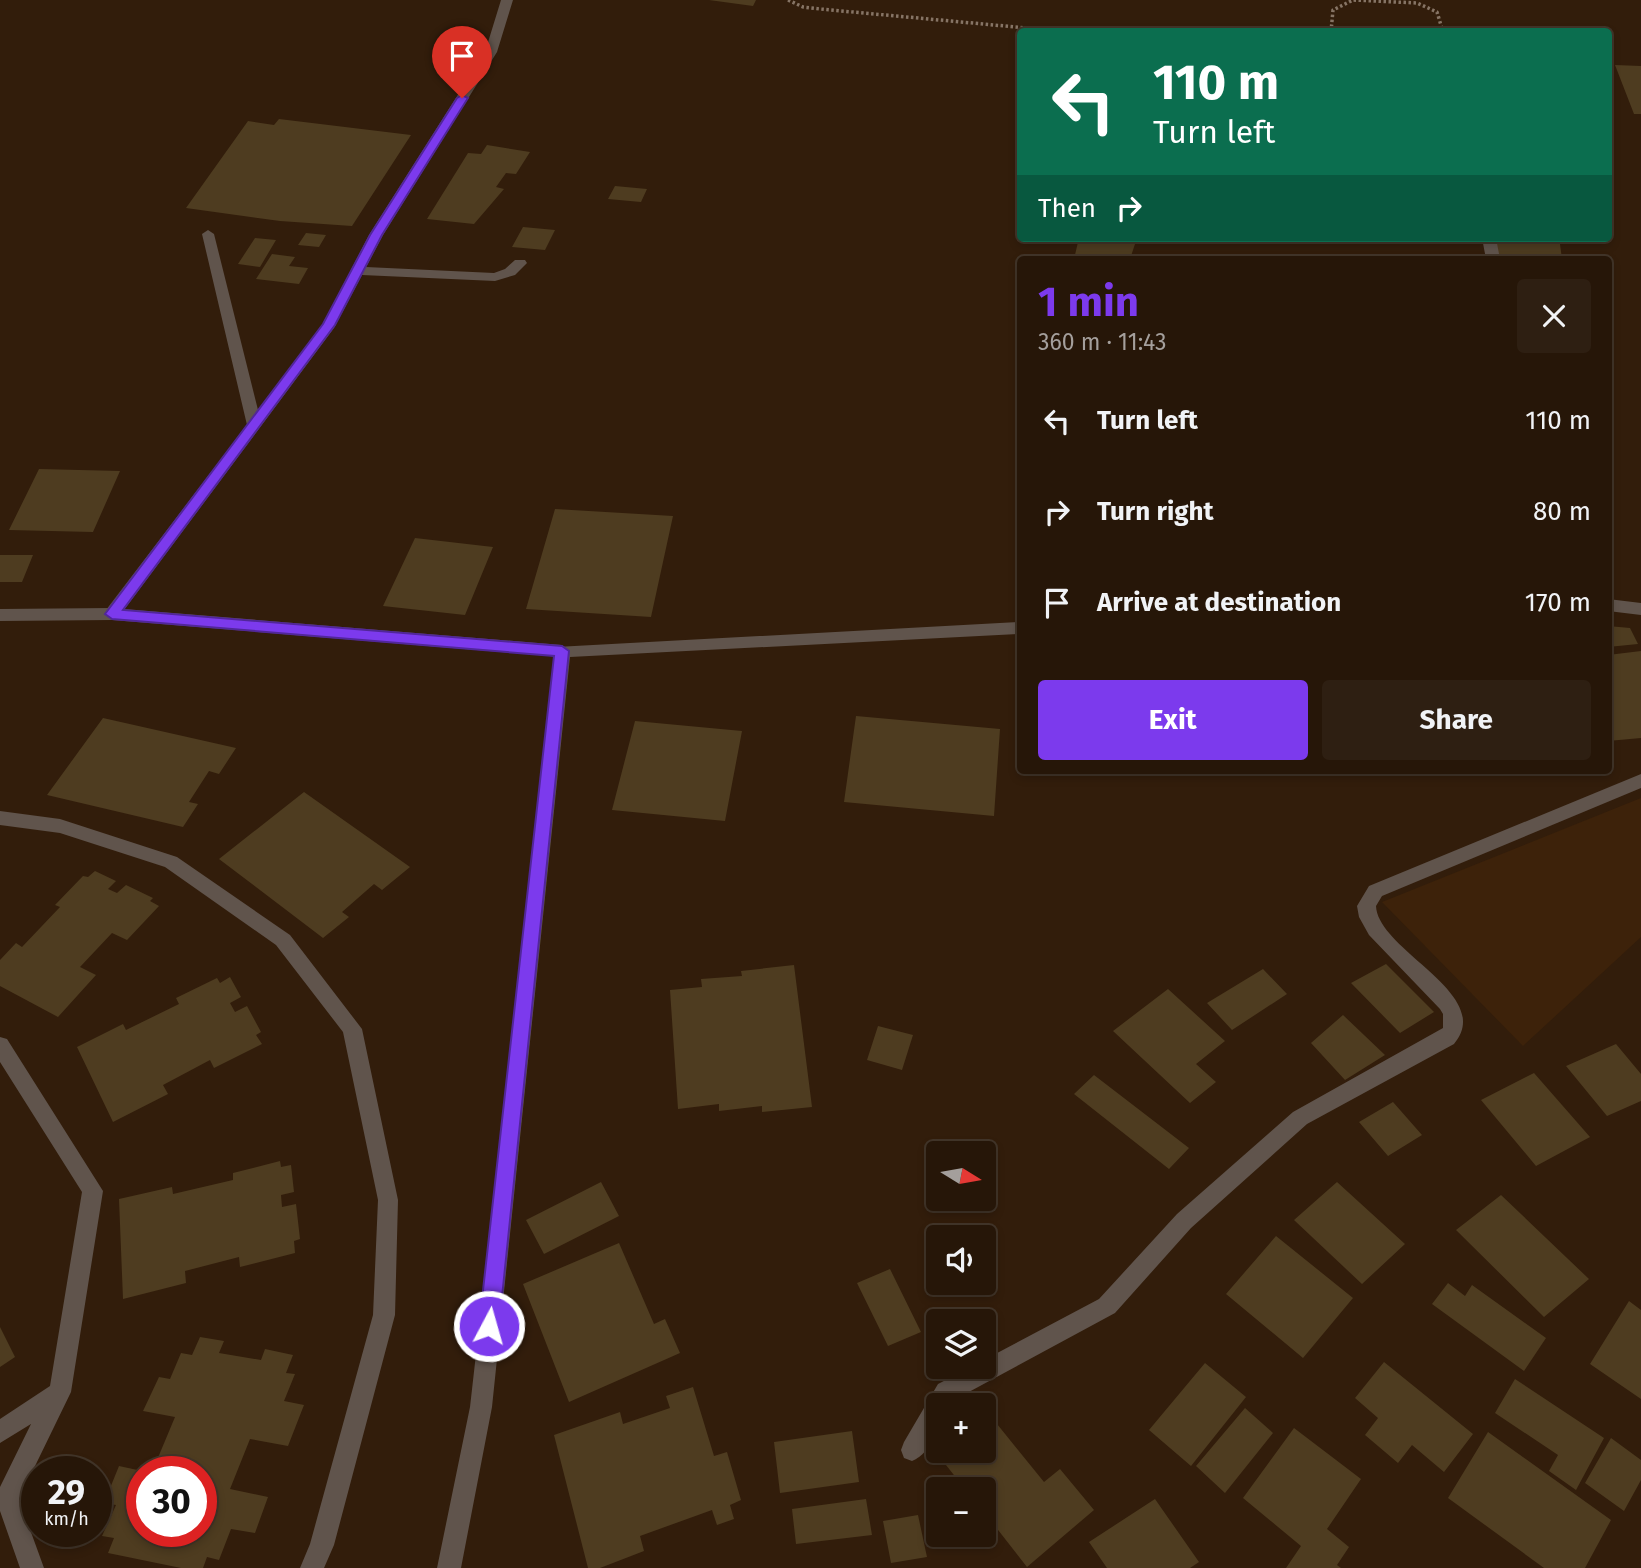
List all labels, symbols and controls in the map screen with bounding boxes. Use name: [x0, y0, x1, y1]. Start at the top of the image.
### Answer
pin: [432, 26, 492, 98]
icon: arrive: [443, 37, 481, 75]
text: 110 m: [1153, 53, 1279, 112]
icon: left: [1038, 56, 1129, 147]
text: Turn left: [1153, 113, 1275, 151]
icon: right: [1110, 189, 1148, 227]
text: Then: [1038, 193, 1096, 224]
text: 1 min: [1038, 277, 1139, 327]
button: close: [1517, 279, 1591, 353]
text: 360 m · 11:43: [1038, 328, 1166, 356]
icon: left: [1038, 402, 1076, 440]
text: Turn left: [1097, 405, 1198, 436]
text: 110 m: [1525, 405, 1591, 436]
icon: right: [1038, 493, 1076, 531]
text: Turn right: [1097, 496, 1214, 527]
text: 80 m: [1533, 496, 1591, 527]
icon: arrive: [1038, 584, 1076, 622]
text: Arrive at destination: [1097, 587, 1341, 618]
text: 170 m: [1525, 587, 1591, 618]
button: Exit: [1038, 680, 1308, 760]
button: Share: [1322, 680, 1591, 760]
north arrow: [926, 1141, 996, 1211]
map controls: [926, 1141, 996, 1547]
button: sound: [926, 1225, 996, 1295]
position arrow: [452, 1289, 526, 1363]
button: layers: [926, 1309, 996, 1379]
button: +: [926, 1393, 996, 1463]
speed limit sign: 30: [126, 1456, 217, 1547]
text: 29: [48, 1471, 85, 1513]
button: −: [926, 1477, 996, 1547]
text: km/h: [44, 1508, 89, 1530]

